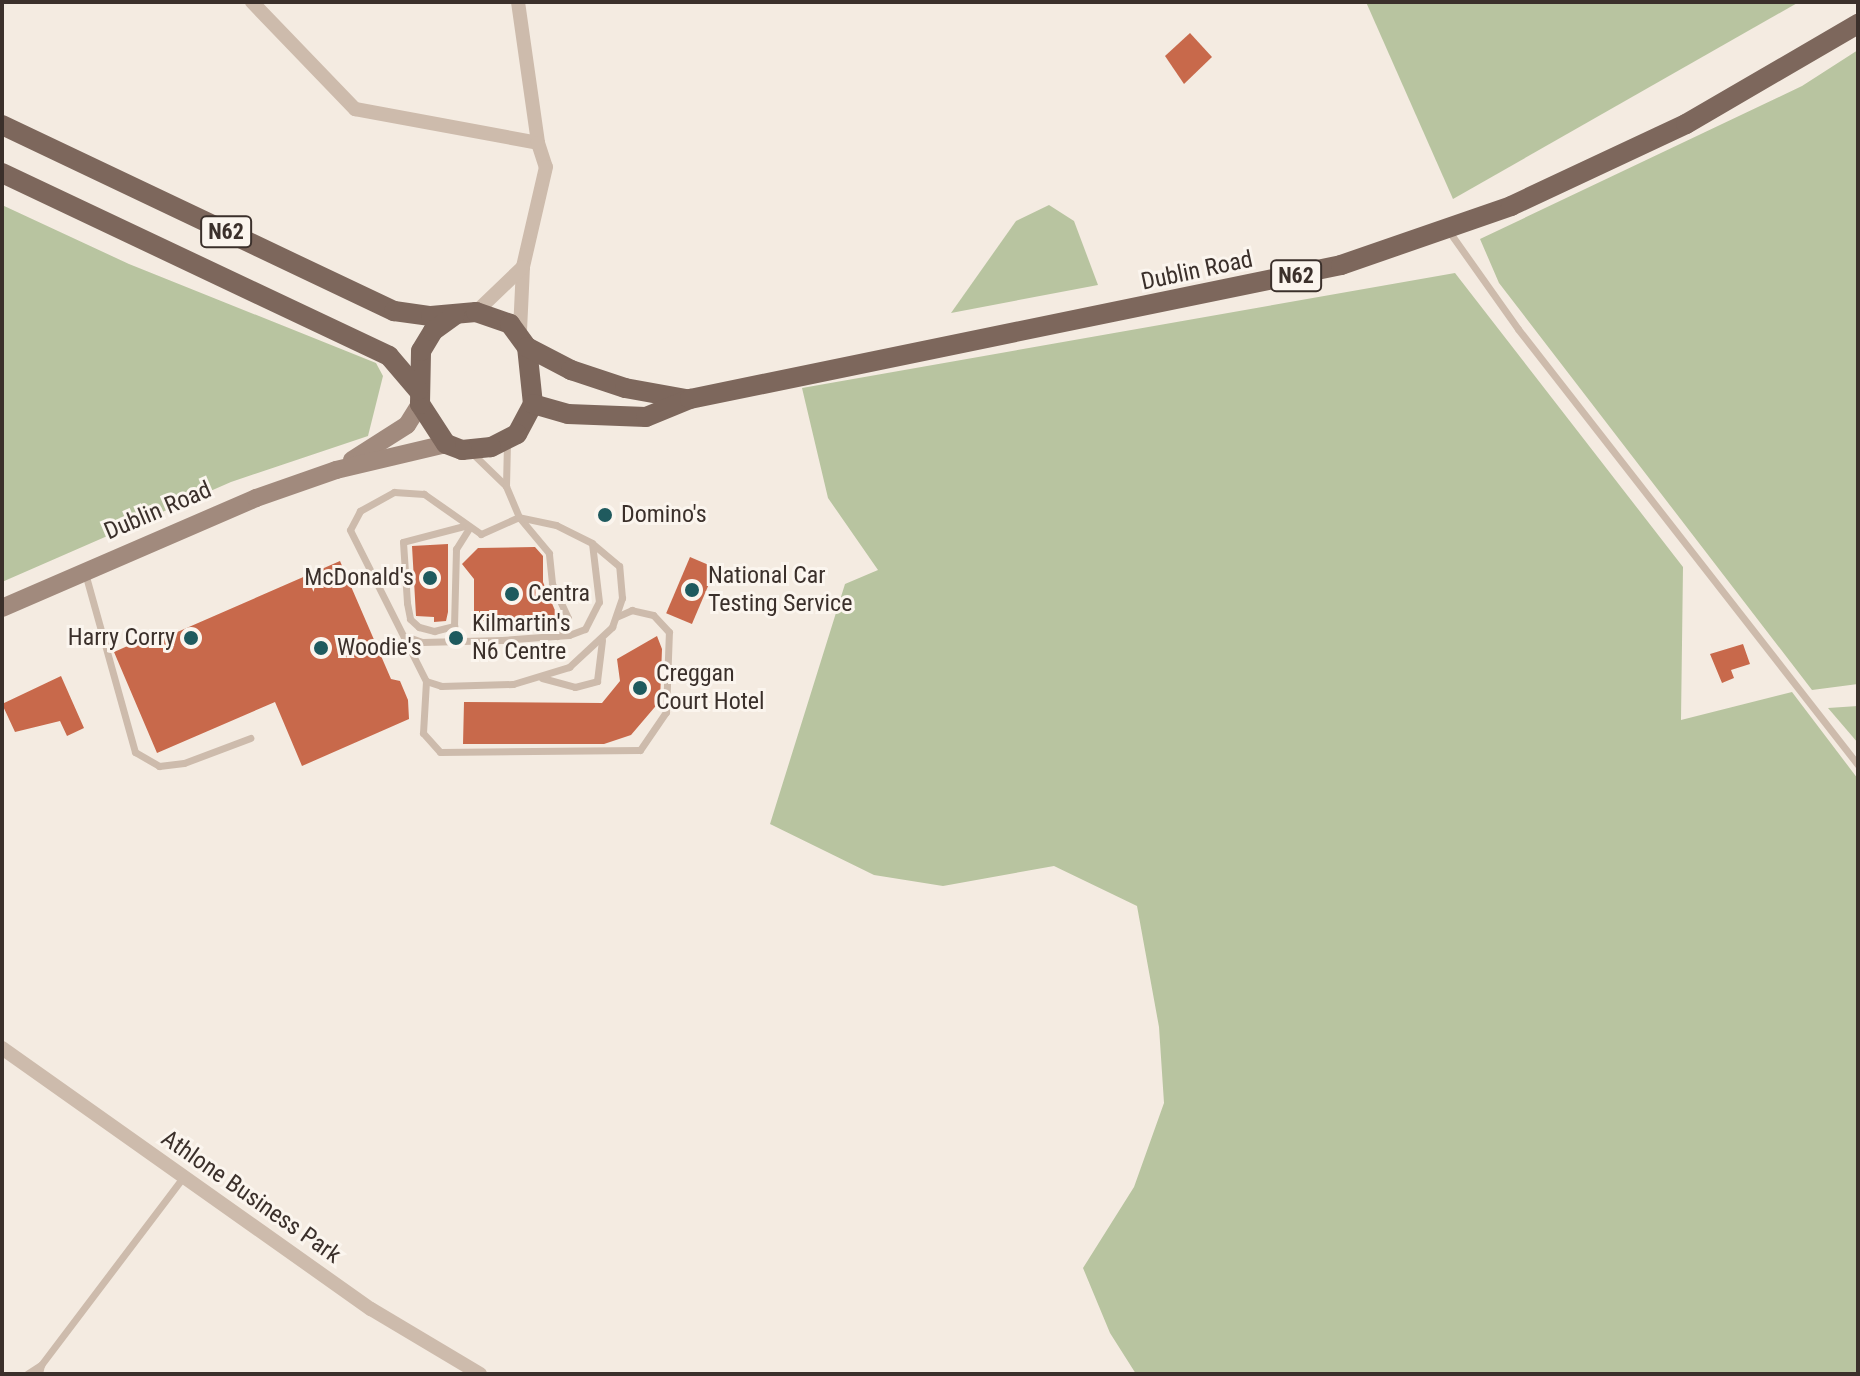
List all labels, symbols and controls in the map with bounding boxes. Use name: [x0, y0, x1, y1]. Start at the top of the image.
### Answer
road number: N62: [200, 214, 252, 250]
street label: Dublin Road: [1139, 245, 1255, 297]
road number: N62: [1270, 258, 1322, 294]
street label: Dublin Road: [100, 476, 216, 546]
place label: Domino's: [621, 501, 707, 529]
marker: Domino's: [596, 506, 614, 524]
place label: National Car Testing Service: [708, 562, 852, 618]
place label: McDonald's: [304, 564, 414, 592]
marker: McDonald's: [421, 569, 439, 587]
place label: Centra: [528, 580, 590, 608]
marker: National Car Testing Service: [683, 581, 701, 599]
marker: Centra: [503, 585, 521, 603]
place label: Kilmartin's N6 Centre: [472, 610, 571, 666]
place label: Harry Corry: [68, 624, 175, 652]
marker: Harry Corry: [182, 629, 200, 647]
marker: Kilmartin's N6 Centre: [447, 629, 465, 647]
place label: Woodie's: [337, 634, 422, 662]
marker: Woodie's: [312, 639, 330, 657]
place label: Creggan Court Hotel: [656, 660, 765, 716]
marker: Creggan Court Hotel: [631, 679, 649, 697]
street label: Athlone Business Park: [156, 1124, 346, 1270]

